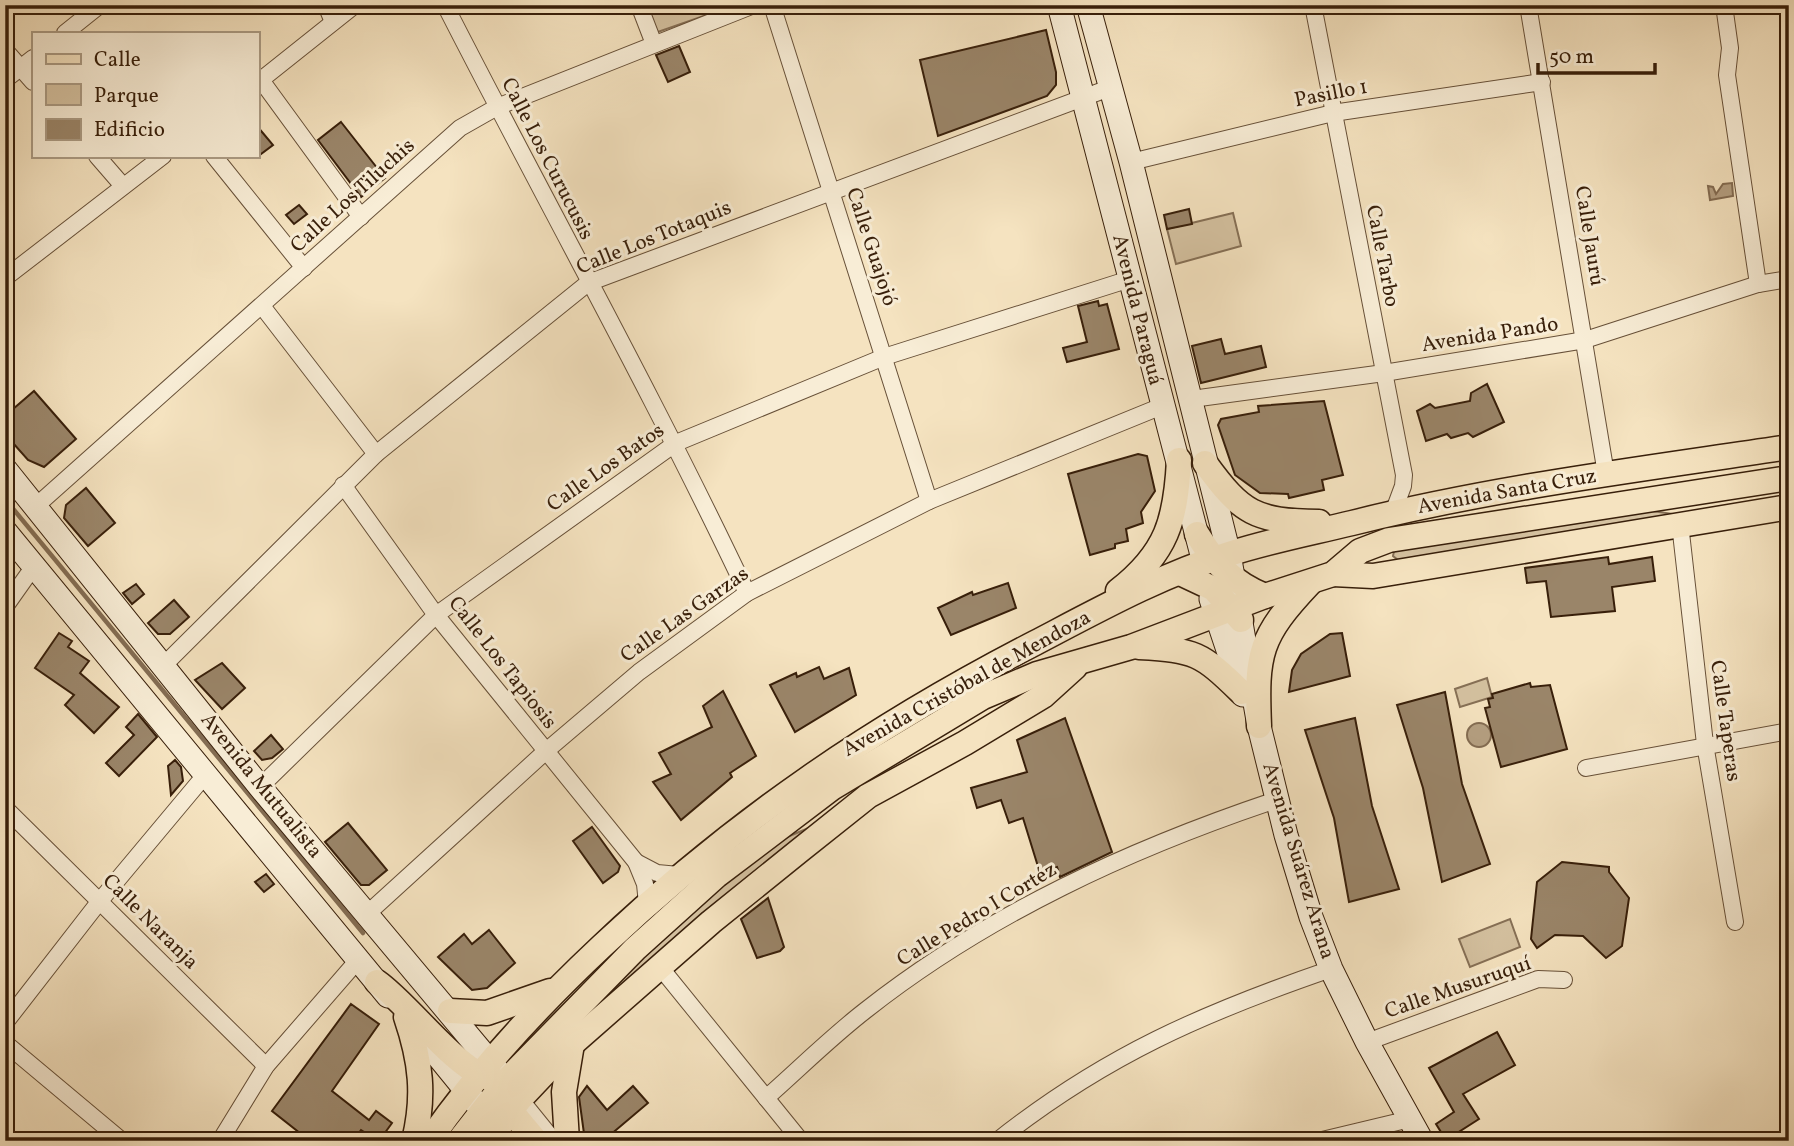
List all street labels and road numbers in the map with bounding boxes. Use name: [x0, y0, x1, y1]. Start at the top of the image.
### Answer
street label: Calle Los Curucusis: [494, 73, 600, 245]
street label: Pasillo 1: [1292, 73, 1370, 115]
street label: Calle Los Tiluchis: [284, 132, 422, 260]
street label: Calle Guajojó: [838, 184, 904, 310]
street label: Calle Jaurú: [1567, 184, 1611, 288]
street label: Calle Los Totaquis: [572, 194, 736, 282]
street label: Calle Tarbo: [1358, 203, 1406, 309]
street label: Avenida Paraguá: [1104, 231, 1170, 389]
street label: Avenida Pando: [1420, 310, 1560, 360]
street label: Calle Los Batos: [541, 417, 671, 519]
street label: Avenida Santa Cruz: [1415, 462, 1599, 522]
street label: Calle Las Garzas: [615, 560, 755, 670]
street label: Calle Los Tapiosis: [441, 590, 563, 736]
street label: Avenida Cristóbal de Mendoza: [838, 604, 1096, 764]
street label: Calle Taperas: [1702, 659, 1748, 783]
street label: Avenida Mutualista: [193, 707, 329, 865]
street label: Avenida Suárez Arana: [1254, 759, 1342, 963]
street label: Calle Pedro I Cortéz: [892, 856, 1062, 974]
street label: Calle Naranja: [96, 868, 204, 976]
street label: Calle Musuruquí: [1381, 949, 1536, 1027]

